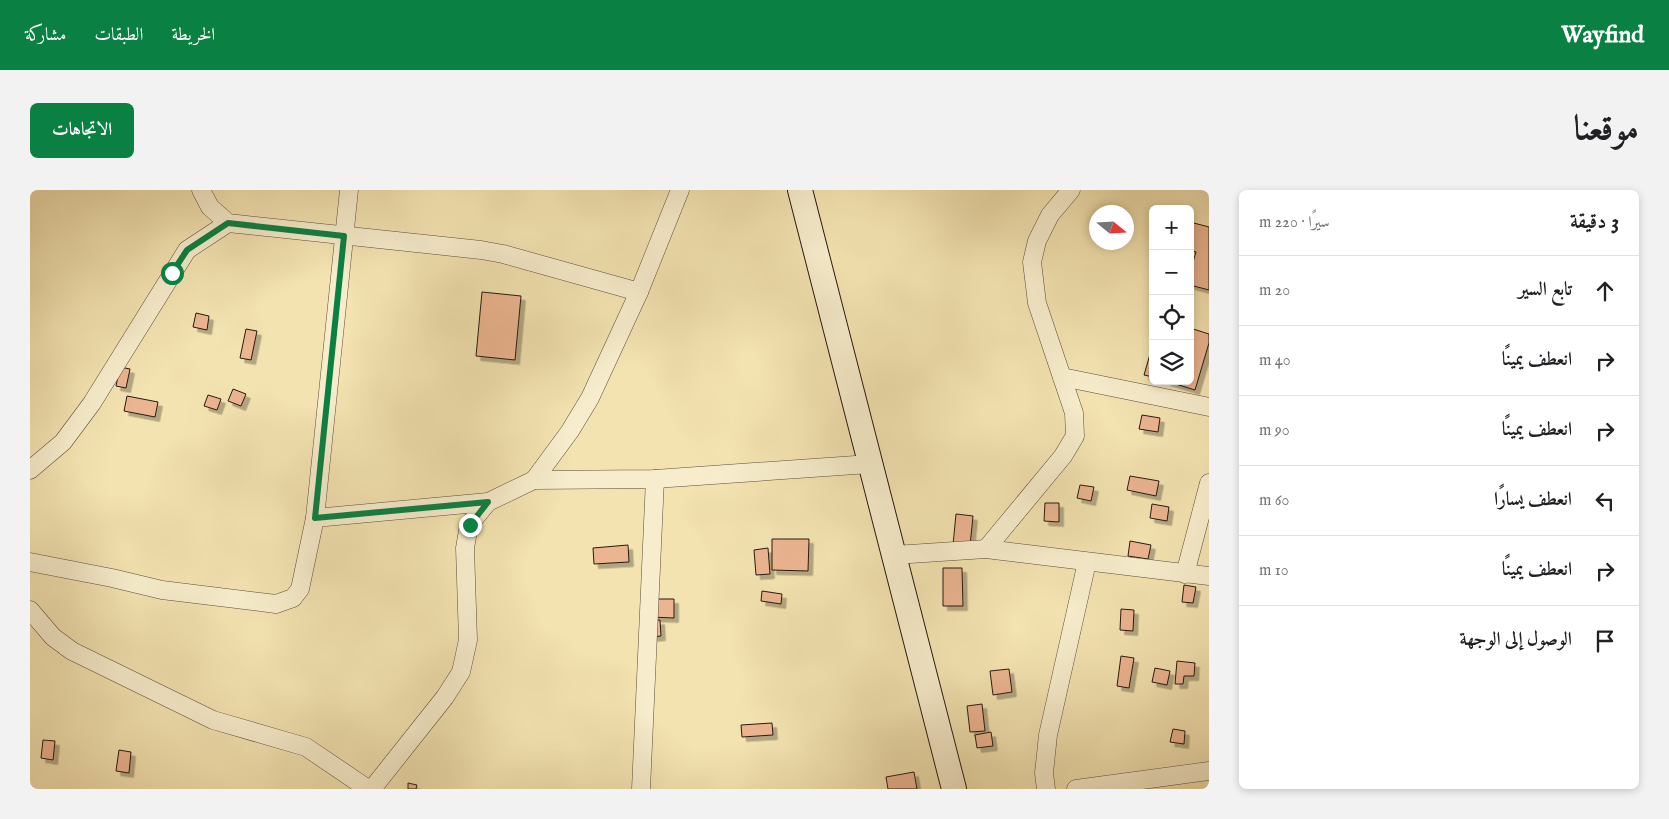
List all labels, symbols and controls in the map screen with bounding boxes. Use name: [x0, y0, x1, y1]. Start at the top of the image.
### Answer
text: Wayfind: [1561, 20, 1644, 51]
text: مشاركة: [25, 24, 66, 47]
text: الطبقات: [94, 24, 143, 47]
text: الخريطة: [171, 24, 215, 47]
button: الاتجاهات: [30, 103, 134, 158]
text: موقعنا: [1574, 107, 1639, 152]
north arrow: [1089, 205, 1134, 250]
map controls: [1149, 205, 1194, 385]
button: +: [1149, 205, 1194, 250]
text: 3 دقيقة: [1570, 209, 1619, 236]
text: سيرًا · 220 m: [1259, 213, 1330, 233]
button: −: [1149, 250, 1194, 295]
route start: [161, 262, 184, 285]
icon: ahead: [1591, 277, 1619, 305]
text: تابع السير: [1518, 278, 1572, 302]
text: 20 m: [1259, 281, 1290, 301]
button: locate: [1149, 295, 1194, 340]
button: layers: [1149, 340, 1194, 385]
icon: right: [1591, 347, 1619, 375]
text: انعطف يمينًا: [1502, 348, 1572, 372]
text: 40 m: [1259, 351, 1291, 371]
icon: right: [1591, 417, 1619, 445]
text: انعطف يمينًا: [1502, 418, 1572, 442]
text: 90 m: [1259, 421, 1290, 441]
icon: left: [1591, 487, 1619, 515]
text: انعطف يسارًا: [1494, 488, 1572, 512]
text: 60 m: [1259, 491, 1289, 511]
route end: [459, 514, 482, 537]
icon: right: [1591, 557, 1619, 585]
text: انعطف يمينًا: [1502, 558, 1572, 582]
text: 10 m: [1259, 561, 1289, 581]
icon: arrive: [1591, 627, 1619, 655]
text: الوصول إلى الوجهة: [1460, 628, 1572, 652]

